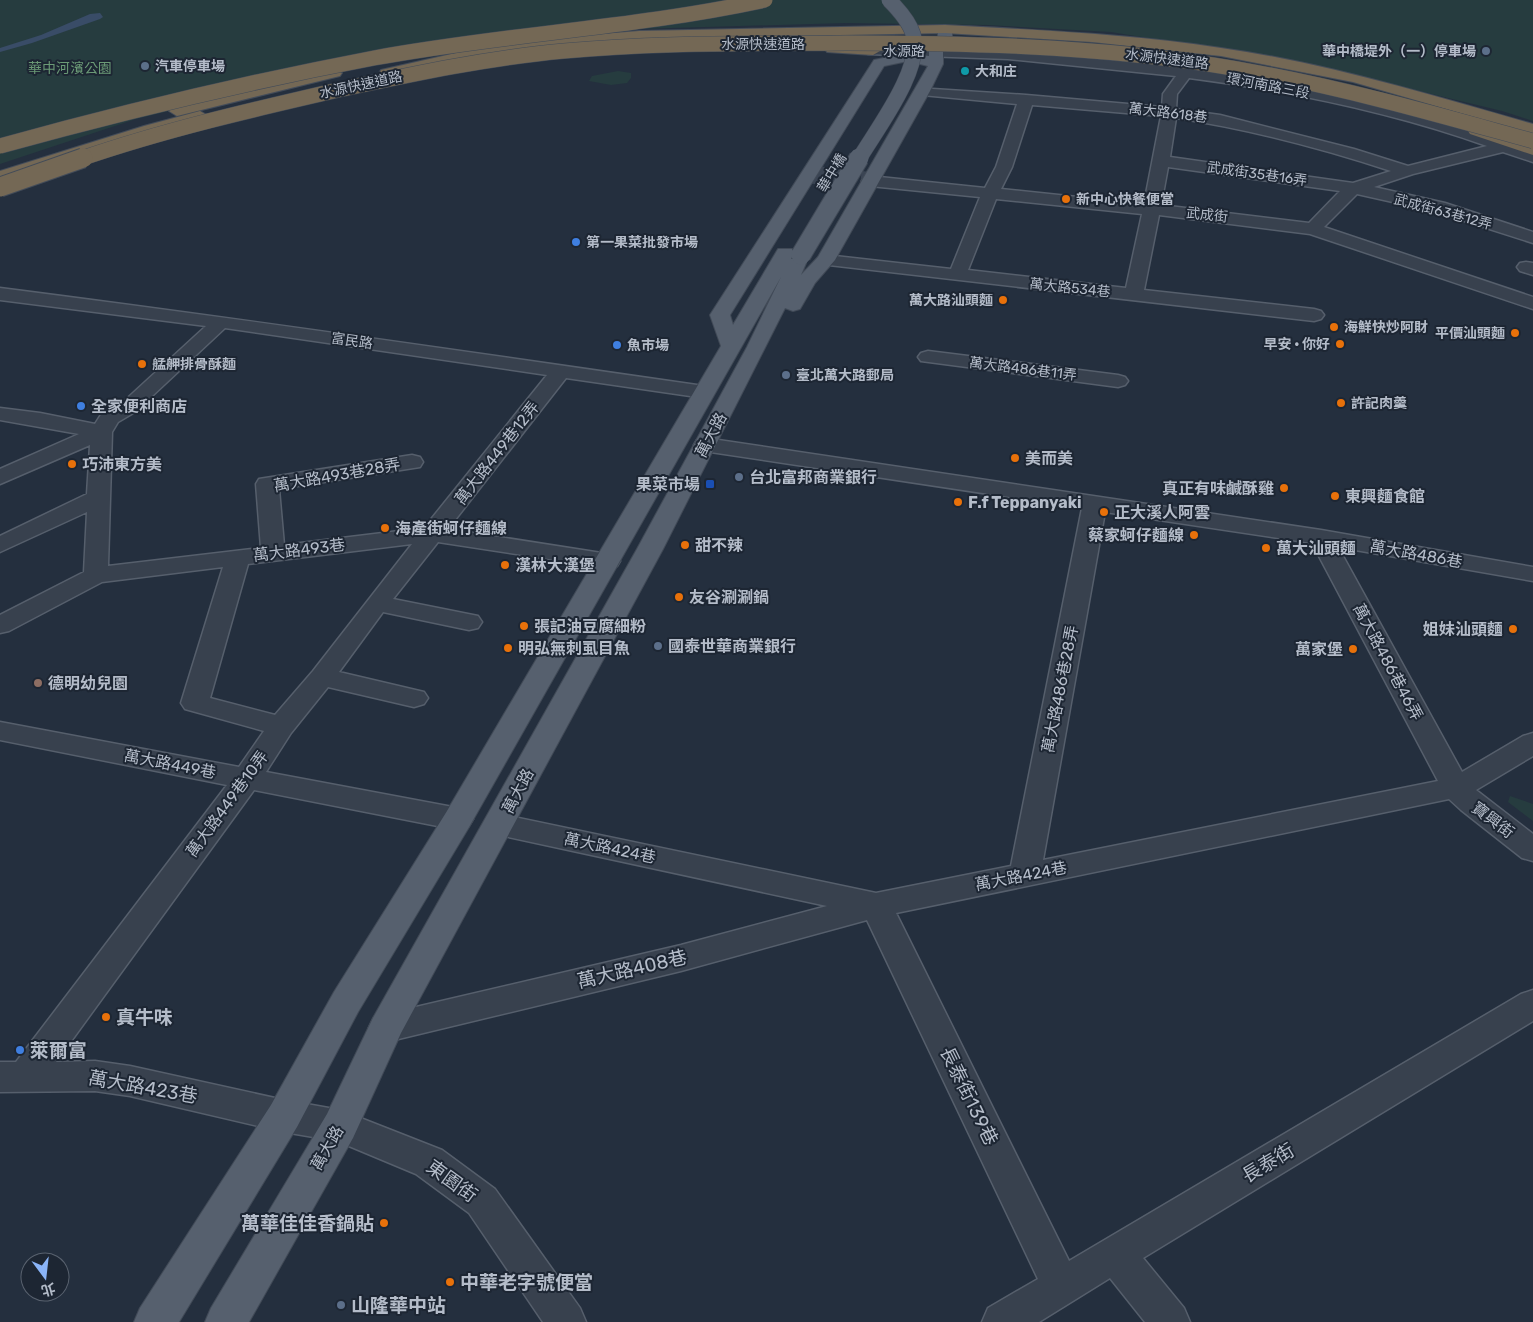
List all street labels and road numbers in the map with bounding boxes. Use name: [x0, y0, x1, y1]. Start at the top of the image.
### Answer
street label: 水源快速道路: [721, 36, 805, 53]
street label: 水源路: [883, 43, 925, 60]
street label: 水源快速道路: [1124, 45, 1210, 73]
street label: 水源快速道路: [318, 68, 404, 102]
street label: 環河南路三段: [1225, 70, 1311, 102]
street label: 萬大路618巷: [1128, 100, 1208, 126]
street label: 華中橋: [814, 151, 850, 195]
street label: 武成街35巷16弄: [1206, 159, 1308, 189]
street label: 武成街63巷12弄: [1392, 191, 1494, 233]
street label: 武成街: [1185, 204, 1229, 226]
street label: 萬大路534巷: [1029, 275, 1111, 301]
street label: 富民路: [330, 330, 374, 352]
street label: 萬大路486巷11弄: [968, 354, 1078, 384]
street label: 萬大路449巷12弄: [451, 398, 543, 508]
street label: 萬大路: [691, 409, 731, 461]
street label: 萬大路493巷28弄: [272, 455, 402, 495]
street label: 萬大路493巷: [252, 535, 346, 565]
street label: 萬大路486巷: [1368, 537, 1464, 571]
street label: 萬大路486巷46弄: [1349, 600, 1427, 724]
street label: 萬大路486巷28弄: [1038, 624, 1082, 754]
street label: 萬大路449巷: [122, 746, 218, 782]
street label: 萬大路449巷10弄: [182, 747, 272, 861]
street label: 萬大路: [498, 765, 538, 817]
street label: 寶興街: [1468, 798, 1518, 842]
street label: 萬大路424巷: [562, 829, 658, 867]
street label: 萬大路424巷: [973, 858, 1069, 894]
street label: 萬大路408巷: [575, 945, 689, 993]
street label: 長泰街139巷: [935, 1043, 1003, 1149]
street label: 萬大路423巷: [87, 1066, 199, 1108]
street label: 萬大路: [307, 1122, 347, 1174]
street label: 長泰街: [1238, 1138, 1298, 1188]
street label: 東園街: [422, 1155, 482, 1207]

